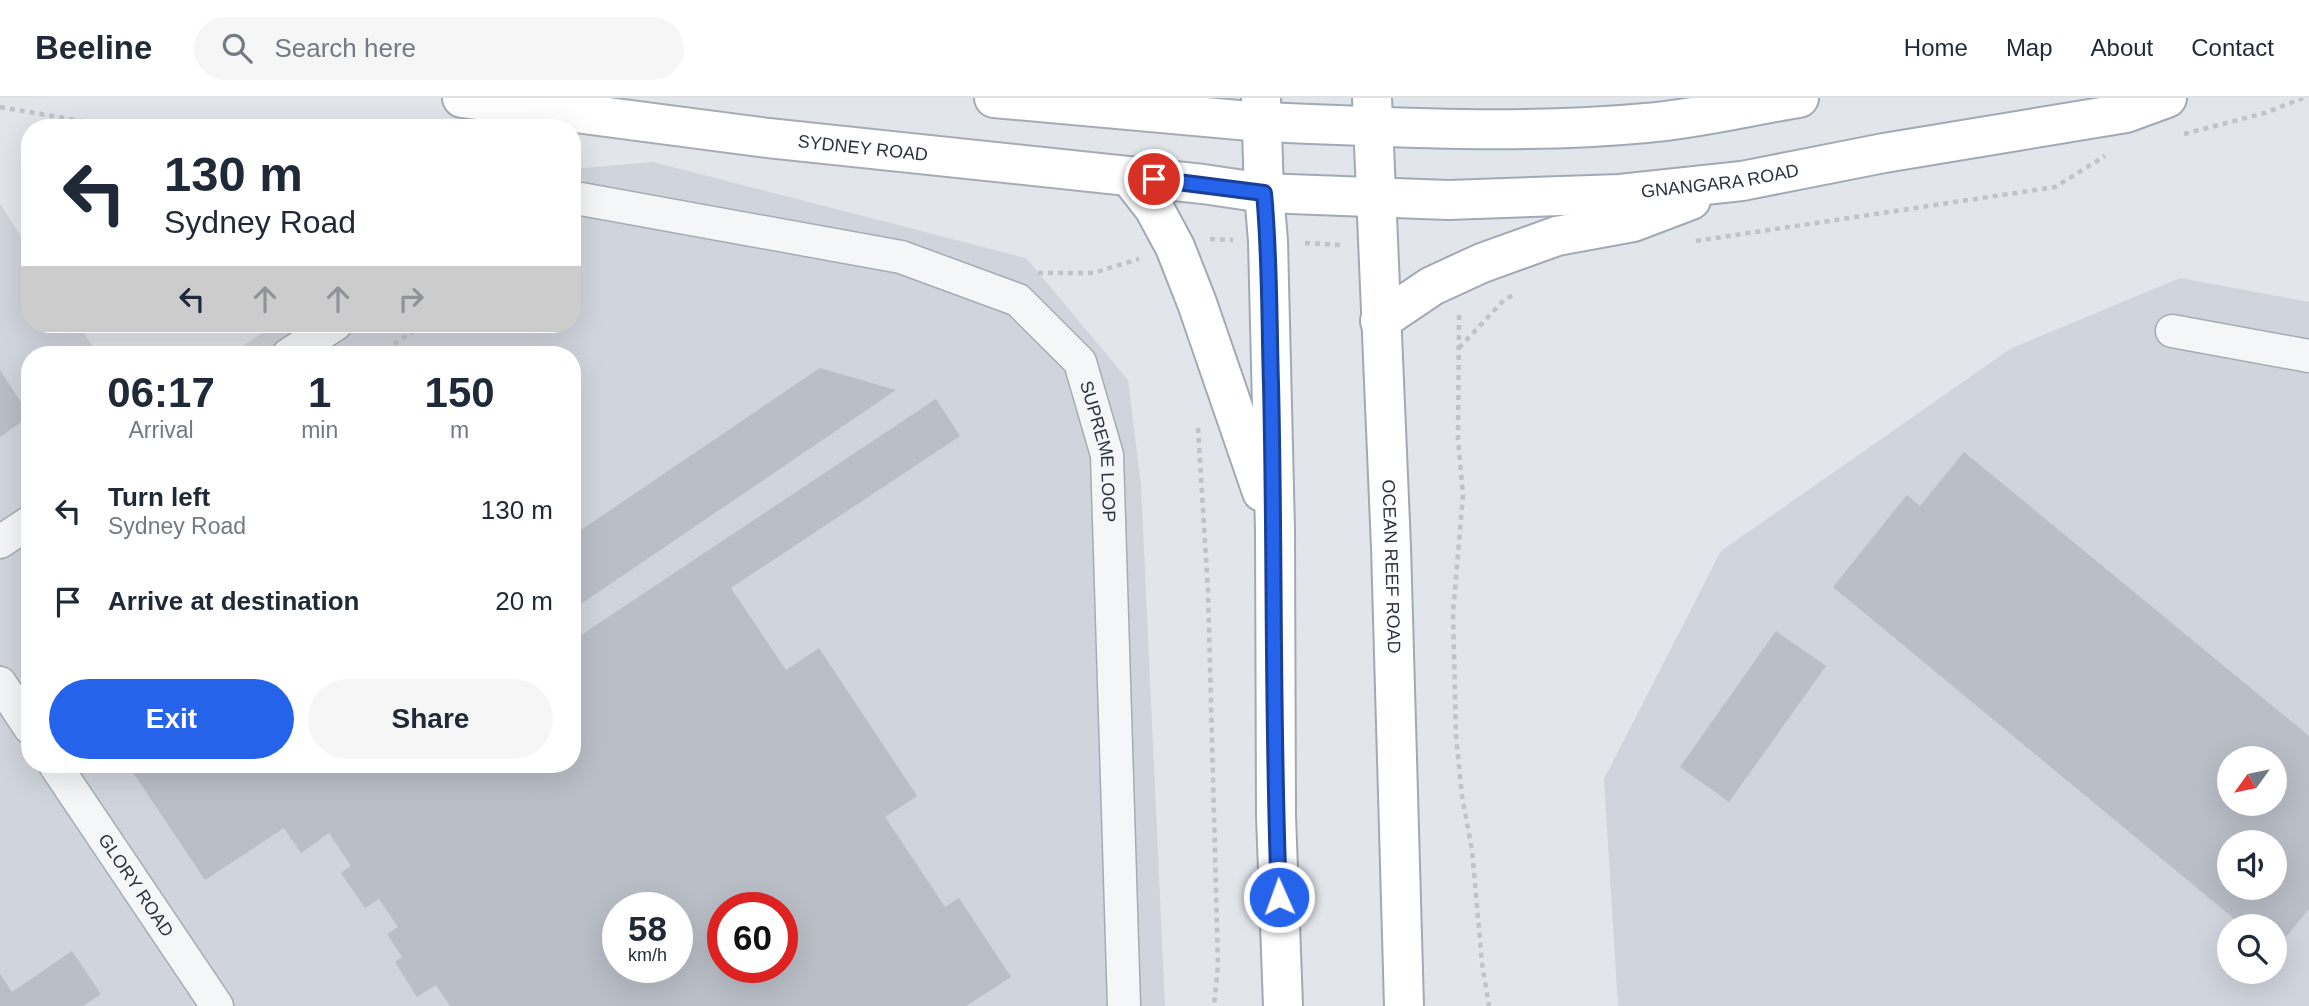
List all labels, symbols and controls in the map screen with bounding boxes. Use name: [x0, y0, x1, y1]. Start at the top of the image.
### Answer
search box: [194, 17, 684, 80]
text: Beeline: [35, 29, 152, 66]
icon: search: [218, 29, 256, 67]
text: Search here: [274, 33, 416, 63]
text: Home: [1904, 34, 1968, 61]
text: Map: [2006, 34, 2053, 61]
text: About: [2091, 34, 2153, 61]
text: Contact: [2191, 34, 2274, 61]
street label: SYDNEY ROAD: [797, 131, 929, 165]
icon: left: [49, 147, 140, 238]
text: 130 m: [164, 147, 303, 201]
pin: [1124, 149, 1184, 209]
icon: arrive: [1135, 160, 1173, 198]
street label: GNANGARA ROAD: [1640, 160, 1800, 202]
text: Sydney Road: [164, 204, 356, 240]
icon: left: [173, 280, 211, 318]
icon: ahead: [246, 280, 284, 318]
icon: ahead: [319, 280, 357, 318]
icon: right: [392, 280, 430, 318]
text: 06:17: [107, 369, 215, 416]
text: 1: [308, 369, 331, 416]
text: 150: [425, 369, 495, 416]
street label: SUPREME LOOP: [1076, 379, 1119, 523]
text: Arrival: [128, 417, 194, 443]
text: min: [301, 417, 338, 443]
text: m: [450, 417, 469, 443]
street label: OCEAN REEF ROAD: [1378, 479, 1404, 654]
text: Turn left: [108, 482, 210, 512]
icon: left: [49, 492, 87, 530]
text: 130 m: [481, 495, 553, 525]
text: Sydney Road: [108, 513, 246, 539]
icon: arrive: [49, 583, 87, 621]
text: Arrive at destination: [108, 586, 359, 616]
text: 20 m: [495, 586, 553, 616]
button: Exit: [49, 679, 294, 759]
button: Share: [308, 679, 553, 759]
north arrow: [2217, 746, 2287, 816]
map controls: [2217, 746, 2287, 984]
street label: GLORY ROAD: [94, 830, 178, 940]
button: sound: [2217, 830, 2287, 900]
position arrow: [1242, 860, 1316, 934]
speed limit sign: 60: [707, 892, 798, 983]
text: 58: [628, 909, 667, 948]
button: search: [2217, 914, 2287, 984]
text: km/h: [628, 945, 667, 965]

